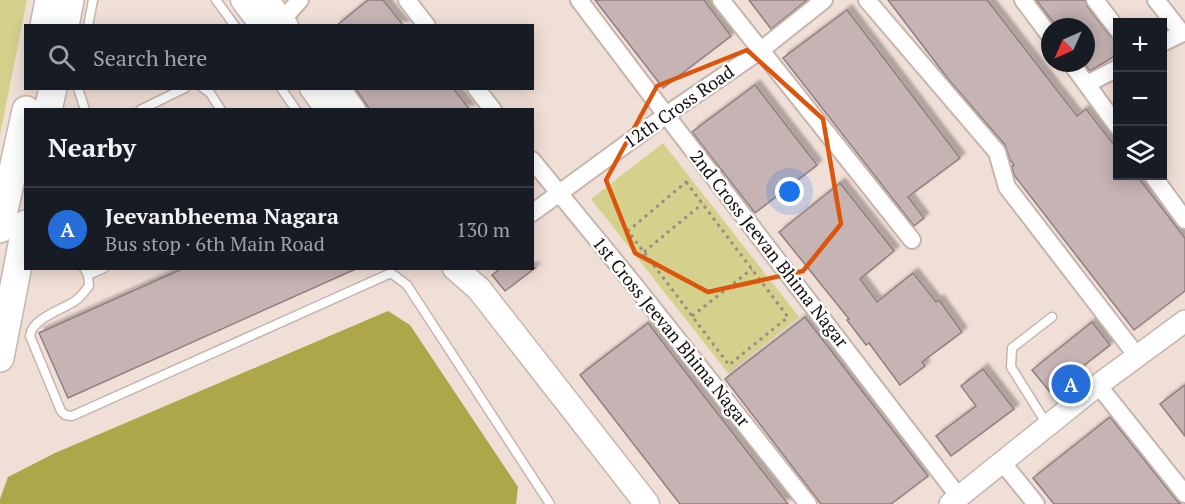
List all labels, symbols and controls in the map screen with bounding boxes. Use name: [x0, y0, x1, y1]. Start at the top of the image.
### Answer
north arrow: [1041, 18, 1095, 72]
map controls: [1113, 18, 1167, 180]
button: +: [1113, 18, 1167, 72]
search box: [24, 24, 534, 90]
icon: search: [45, 41, 78, 74]
text: Search here: [93, 43, 207, 72]
street label: 12th Cross Road: [619, 59, 738, 153]
button: −: [1113, 72, 1167, 126]
button: layers: [1113, 126, 1167, 180]
text: Nearby: [48, 130, 136, 164]
street label: 2nd Cross Jeevan Bhima Nagar: [685, 145, 854, 352]
your location: [775, 177, 804, 206]
text: Jeevanbheema Nagara: [105, 201, 339, 230]
text: A: [60, 216, 75, 243]
text: 130 m: [456, 216, 510, 243]
text: Bus stop · 6th Main Road: [105, 230, 325, 257]
street label: 1st Cross Jeevan Bhima Nagar: [588, 231, 756, 431]
pin: A: [1052, 362, 1090, 406]

